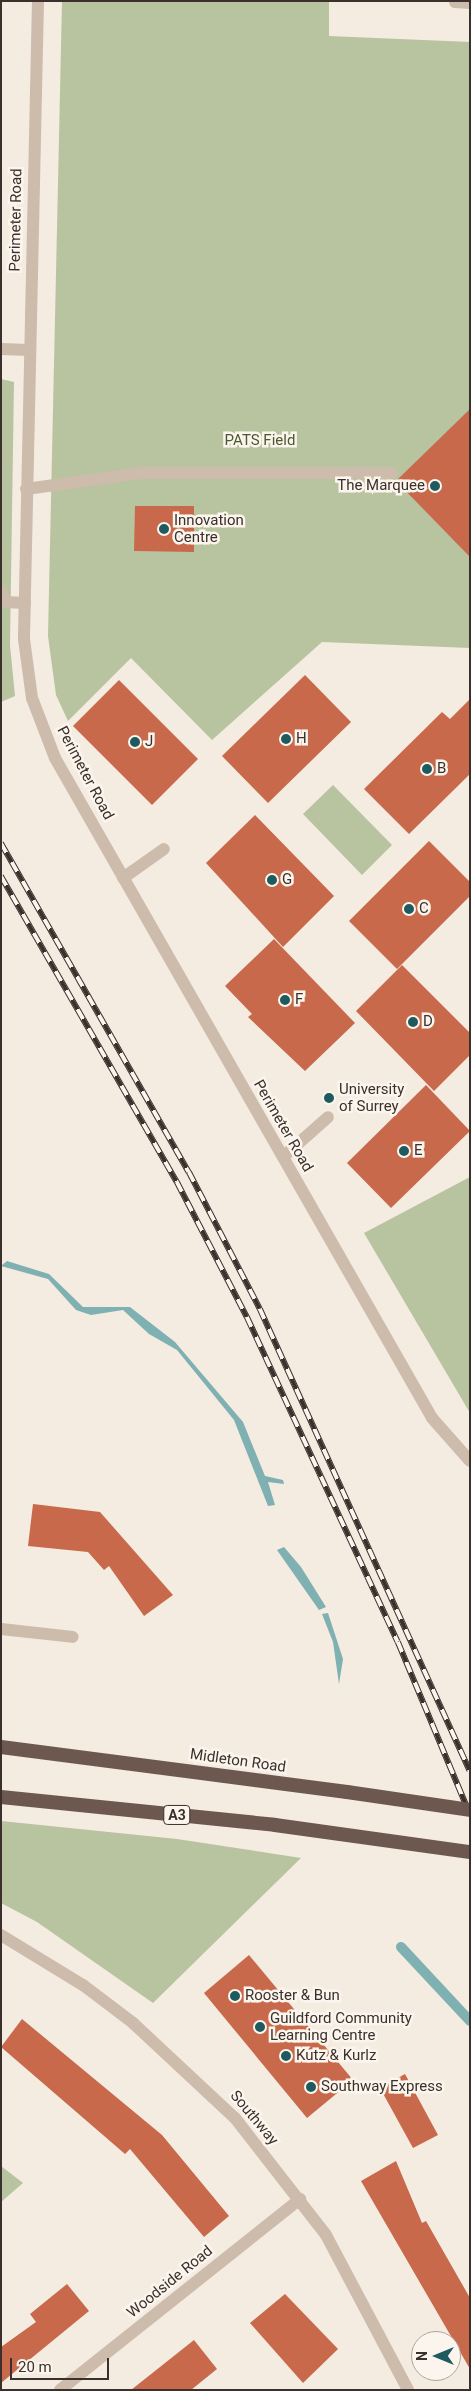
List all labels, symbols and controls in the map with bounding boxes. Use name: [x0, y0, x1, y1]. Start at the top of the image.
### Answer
street label: Perimeter Road: [6, 168, 26, 272]
park label: PATS Field: [225, 432, 295, 450]
place label: The Marquee: [337, 477, 425, 495]
marker: The Marquee: [429, 480, 441, 492]
place label: Innovation Centre: [174, 511, 244, 546]
marker: Innovation Centre: [158, 523, 170, 535]
street label: Perimeter Road: [53, 723, 117, 823]
place label: H: [296, 730, 307, 748]
place label: J: [145, 733, 153, 751]
marker: H: [280, 733, 292, 745]
marker: J: [129, 736, 141, 748]
place label: B: [437, 760, 446, 778]
marker: B: [421, 763, 433, 775]
place label: G: [282, 871, 292, 889]
marker: G: [266, 874, 278, 886]
place label: C: [419, 900, 429, 918]
marker: C: [403, 903, 415, 915]
place label: F: [295, 991, 303, 1009]
marker: F: [279, 994, 291, 1006]
place label: D: [423, 1013, 433, 1031]
marker: D: [407, 1016, 419, 1028]
street label: Perimeter Road: [249, 1077, 317, 1175]
place label: University of Surrey: [339, 1080, 404, 1115]
marker: University of Surrey: [323, 1092, 335, 1104]
place label: E: [414, 1142, 423, 1160]
marker: E: [398, 1145, 410, 1157]
street label: Midleton Road: [189, 1745, 287, 1777]
road number: A3: [163, 1804, 191, 1826]
place label: Rooster & Bun: [245, 1987, 340, 2005]
marker: Rooster & Bun: [229, 1990, 241, 2002]
place label: Guildford Community Learning Centre: [270, 2009, 412, 2044]
marker: Guildford Community Learning Centre: [254, 2021, 266, 2033]
place label: Kutz & Kurlz: [296, 2047, 376, 2065]
marker: Kutz & Kurlz: [280, 2050, 292, 2062]
place label: Southway Express: [321, 2078, 443, 2096]
marker: Southway Express: [305, 2081, 317, 2093]
street label: Southway: [226, 2087, 282, 2149]
street label: Woodside Road: [124, 2242, 216, 2322]
north arrow: [411, 2331, 461, 2381]
scale bar: [12, 2348, 111, 2380]
text: N: [414, 2351, 430, 2361]
text: 20 m: [18, 2358, 52, 2376]

